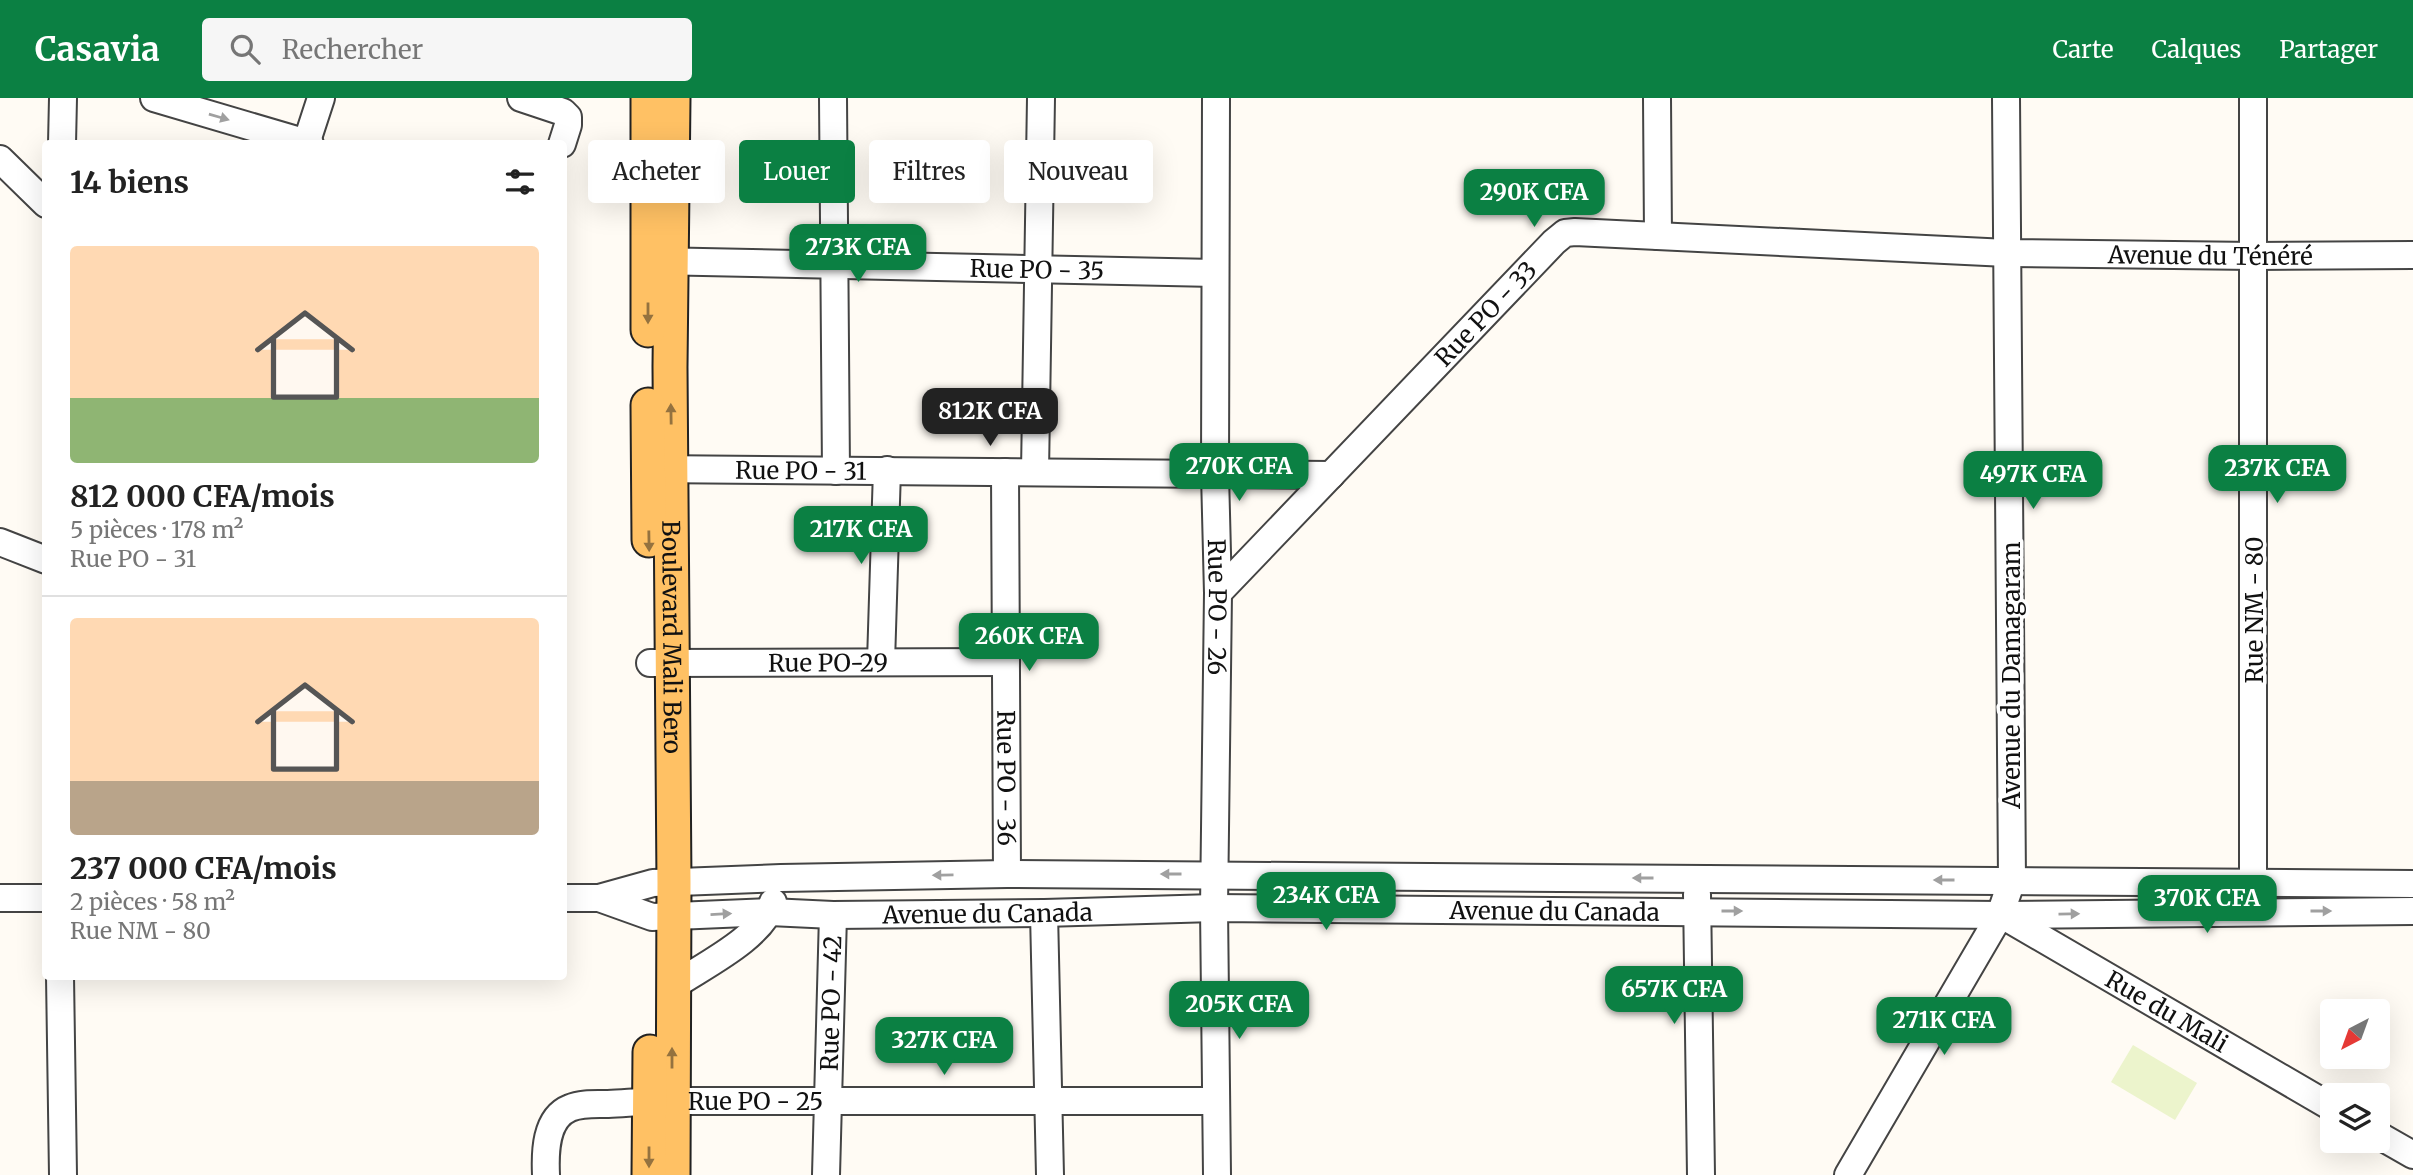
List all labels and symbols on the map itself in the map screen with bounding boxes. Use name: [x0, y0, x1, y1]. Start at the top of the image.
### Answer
one-way arrow: [209, 112, 231, 123]
pin: 290K CFA: [1462, 170, 1606, 229]
pin: 273K CFA: [786, 225, 930, 284]
street label: Avenue du Ténéré: [2107, 239, 2313, 272]
street label: Rue PO - 35: [969, 252, 1104, 286]
street label: Rue PO - 33: [1428, 254, 1543, 373]
one-way arrow: [642, 302, 654, 324]
pin: 812K CFA: [918, 388, 1062, 448]
one-way arrow: [665, 403, 677, 425]
pin: 270K CFA: [1167, 444, 1311, 503]
pin: 237K CFA: [2205, 446, 2349, 505]
pin: 497K CFA: [1961, 452, 2105, 511]
street label: Rue PO - 31: [735, 454, 867, 486]
pin: 217K CFA: [789, 506, 933, 566]
street label: Boulevard Mali Bero: [656, 520, 688, 754]
one-way arrow: [643, 530, 655, 552]
street label: Rue NM - 80: [2239, 536, 2270, 684]
street label: Rue PO - 26: [1201, 538, 1234, 675]
street label: Avenue du Damagaram: [1996, 541, 2027, 810]
pin: 260K CFA: [957, 614, 1101, 673]
street label: Rue PO-29: [768, 647, 888, 678]
street label: Rue PO - 36: [991, 710, 1022, 846]
one-way arrow: [1159, 868, 1181, 880]
one-way arrow: [932, 870, 954, 881]
pin: 234K CFA: [1254, 872, 1398, 932]
one-way arrow: [1632, 872, 1654, 883]
one-way arrow: [1933, 874, 1955, 886]
pin: 370K CFA: [2135, 876, 2279, 935]
street label: Avenue du Canada: [1448, 895, 1660, 927]
street label: Avenue du Canada: [881, 896, 1093, 930]
one-way arrow: [1721, 905, 1743, 917]
one-way arrow: [2310, 905, 2332, 917]
one-way arrow: [2058, 908, 2080, 919]
one-way arrow: [710, 909, 732, 920]
street label: Rue PO - 42: [813, 935, 848, 1071]
street label: Rue du Mali: [2100, 963, 2234, 1059]
pin: 657K CFA: [1602, 967, 1746, 1026]
pin: 205K CFA: [1167, 982, 1311, 1041]
pin: 271K CFA: [1872, 998, 2016, 1057]
north arrow: [2320, 999, 2390, 1069]
pin: 327K CFA: [872, 1018, 1016, 1077]
one-way arrow: [667, 1047, 678, 1069]
street label: Rue PO - 25: [688, 1086, 823, 1117]
one-way arrow: [643, 1146, 655, 1168]

